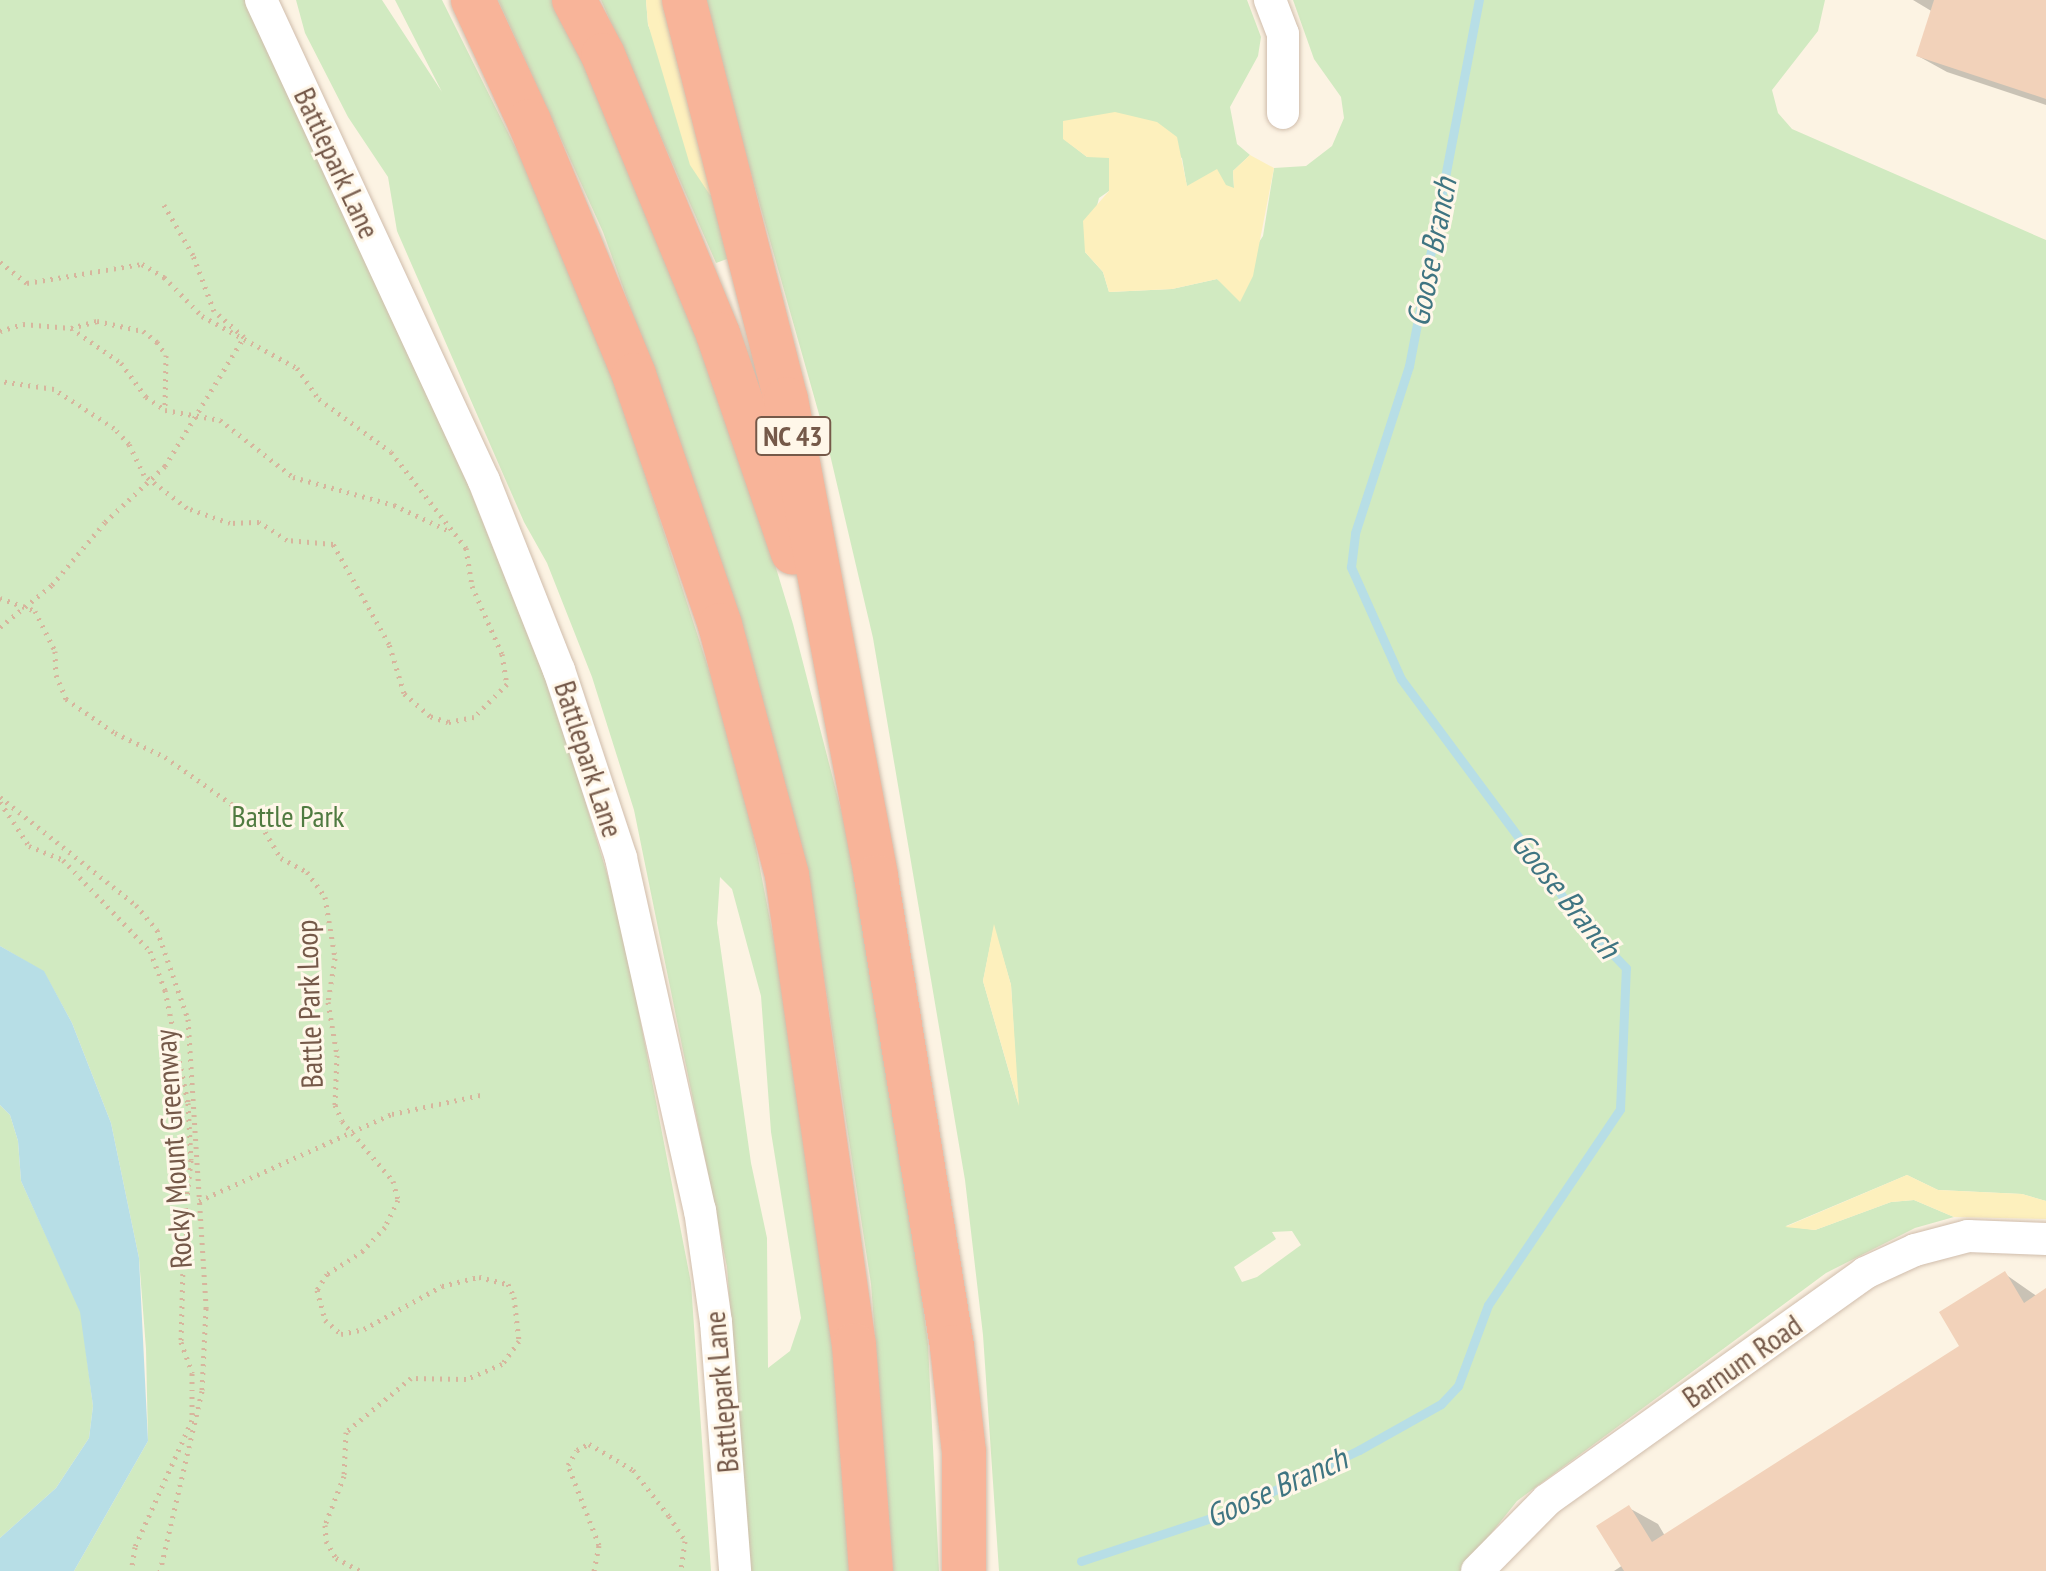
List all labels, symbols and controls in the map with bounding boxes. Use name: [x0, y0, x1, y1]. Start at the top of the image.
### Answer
street label: Battlepark Lane: [286, 82, 388, 244]
water label: Goose Branch: [1398, 175, 1464, 329]
road number: NC 43: [753, 412, 833, 460]
street label: Battlepark Lane: [547, 676, 631, 842]
park label: Battle Park: [232, 798, 344, 834]
water label: Goose Branch: [1504, 824, 1628, 966]
street label: Battle Park Loop: [288, 919, 330, 1089]
street label: Rocky Mount Greenway: [147, 1028, 199, 1270]
street label: Barnum Road: [1675, 1307, 1809, 1415]
street label: Battlepark Lane: [696, 1309, 746, 1475]
water label: Goose Branch: [1200, 1439, 1352, 1535]

